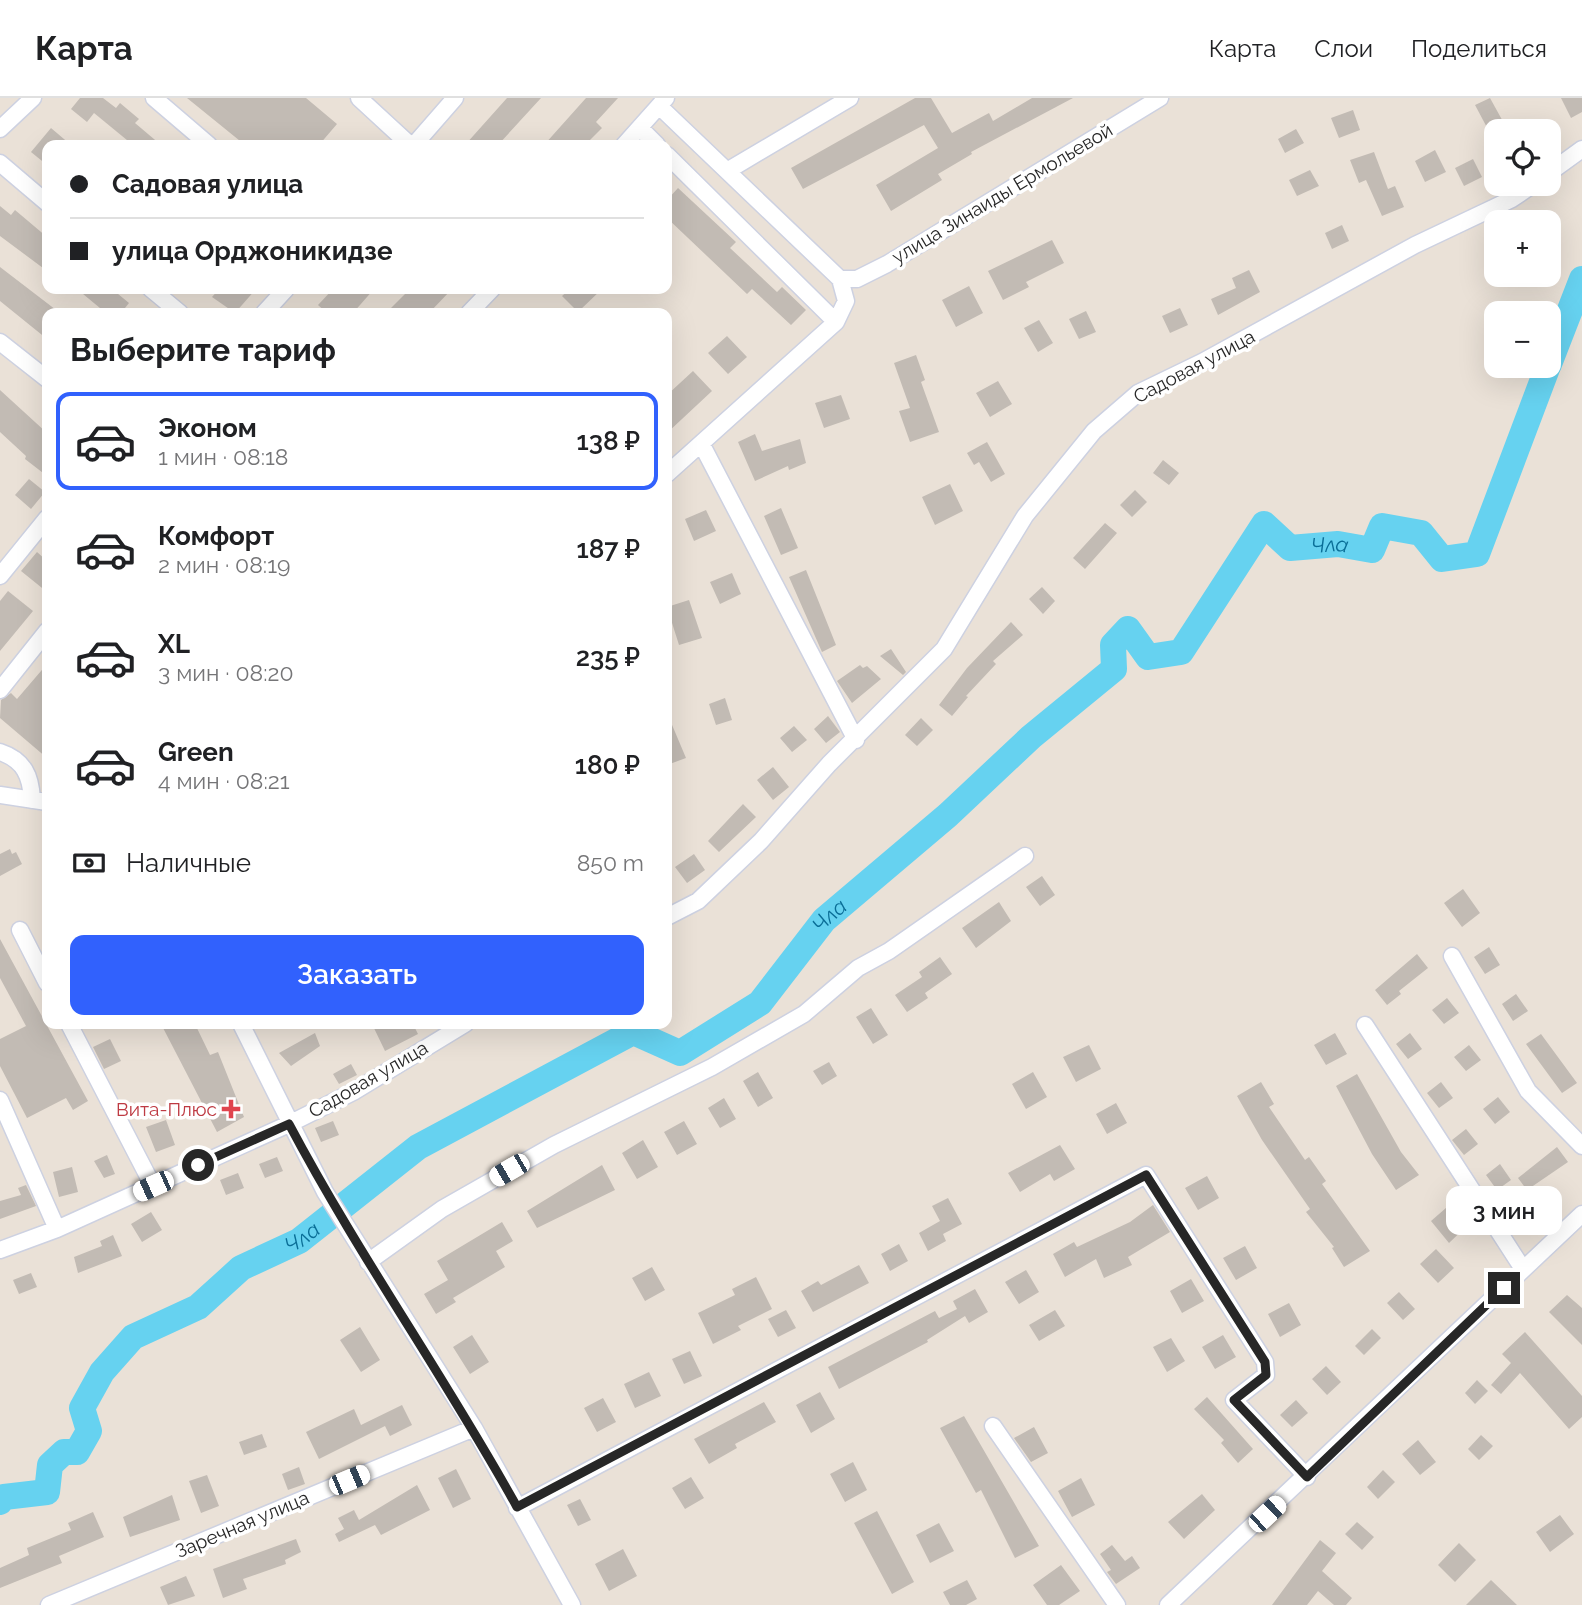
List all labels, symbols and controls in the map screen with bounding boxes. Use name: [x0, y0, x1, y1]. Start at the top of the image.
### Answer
text: Карта: [35, 29, 133, 68]
text: Карта: [1209, 34, 1276, 63]
text: Слои: [1314, 34, 1373, 63]
text: Поделиться: [1411, 34, 1547, 63]
street label: улица Зинаиды Ермольевой: [888, 118, 1116, 268]
map controls: [1484, 119, 1561, 378]
button: locate: [1484, 119, 1561, 196]
text: Садовая улица: [112, 169, 303, 199]
button: +: [1484, 210, 1561, 287]
text: улица Орджоникидзе: [112, 236, 393, 266]
button: −: [1484, 301, 1561, 378]
street label: Садовая улица: [1130, 325, 1258, 407]
text: Выберите тариф: [70, 331, 336, 368]
icon: car: [74, 410, 137, 473]
text: Эконом: [158, 413, 257, 443]
text: 138 ₽: [576, 426, 640, 456]
text: 1 мин · 08:18: [158, 443, 289, 470]
icon: car: [74, 518, 137, 581]
text: Комфорт: [158, 521, 274, 551]
water label: Чла: [1310, 531, 1351, 558]
text: 187 ₽: [576, 534, 640, 564]
text: 2 мин · 08:19: [158, 551, 290, 578]
icon: car: [74, 626, 137, 689]
text: XL: [158, 629, 190, 659]
text: 235 ₽: [576, 642, 640, 672]
text: 3 мин · 08:20: [158, 659, 294, 686]
icon: car: [74, 734, 137, 797]
text: Green: [158, 737, 234, 767]
text: 180 ₽: [575, 750, 640, 780]
text: 4 мин · 08:21: [158, 767, 290, 794]
icon: cash: [70, 844, 108, 882]
text: Наличные: [126, 848, 251, 878]
text: 850 m: [577, 849, 644, 876]
water label: Чла: [807, 893, 852, 937]
button: Заказать: [70, 935, 644, 1015]
street label: Садовая улица: [304, 1036, 432, 1122]
place label: Вита-Плюс: [116, 1098, 217, 1120]
marker: Вита-Плюс: [223, 1101, 239, 1117]
route start: [182, 1149, 214, 1181]
car: [486, 1150, 533, 1190]
car: [130, 1168, 177, 1204]
callout: 3 мин: [1446, 1186, 1562, 1236]
text: 3 мин: [1473, 1197, 1535, 1224]
water label: Чла: [280, 1216, 325, 1258]
route end: [1488, 1272, 1520, 1304]
car: [326, 1462, 373, 1498]
street label: Заречная улица: [172, 1486, 312, 1562]
car: [1245, 1492, 1290, 1536]

